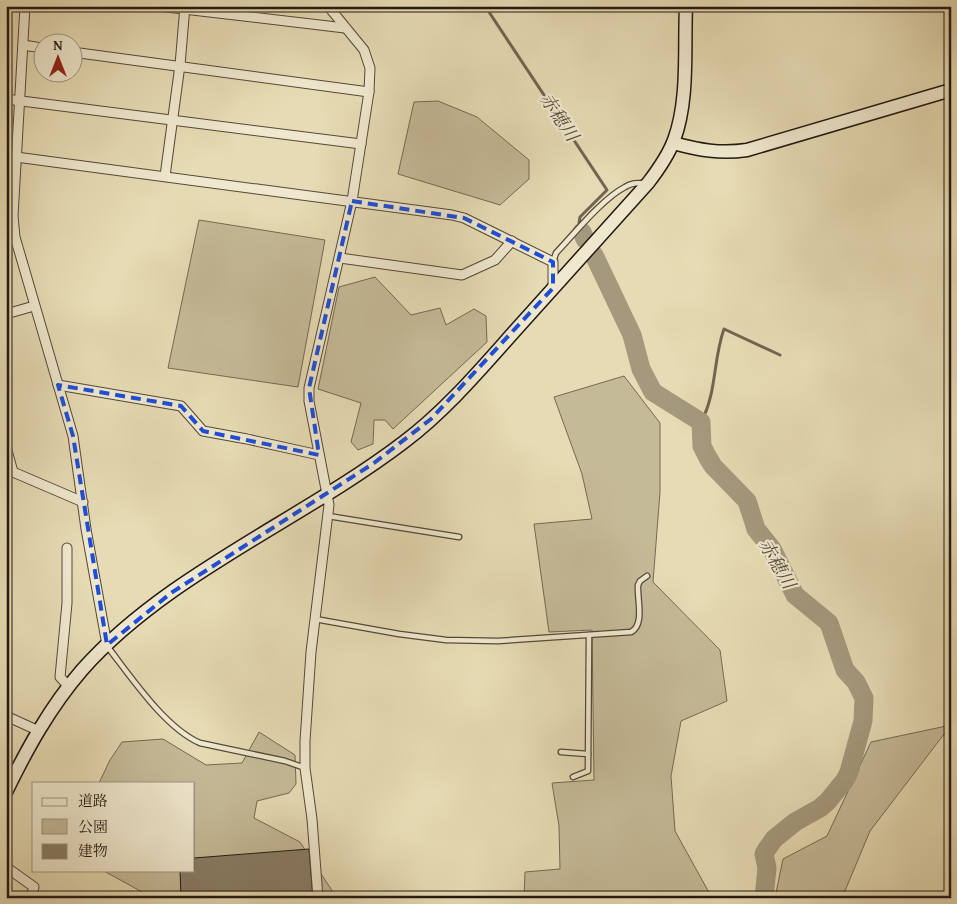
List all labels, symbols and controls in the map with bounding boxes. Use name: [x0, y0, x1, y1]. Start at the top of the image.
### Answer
north arrow: [32, 32, 82, 82]
text: N: [53, 35, 63, 55]
water label: 赤穂川: [533, 87, 587, 148]
water label: 赤穂川: [752, 534, 804, 596]
legend: [32, 782, 195, 872]
text: 道路: [78, 790, 108, 811]
text: 公園: [78, 816, 108, 837]
text: 建物: [78, 840, 108, 861]

